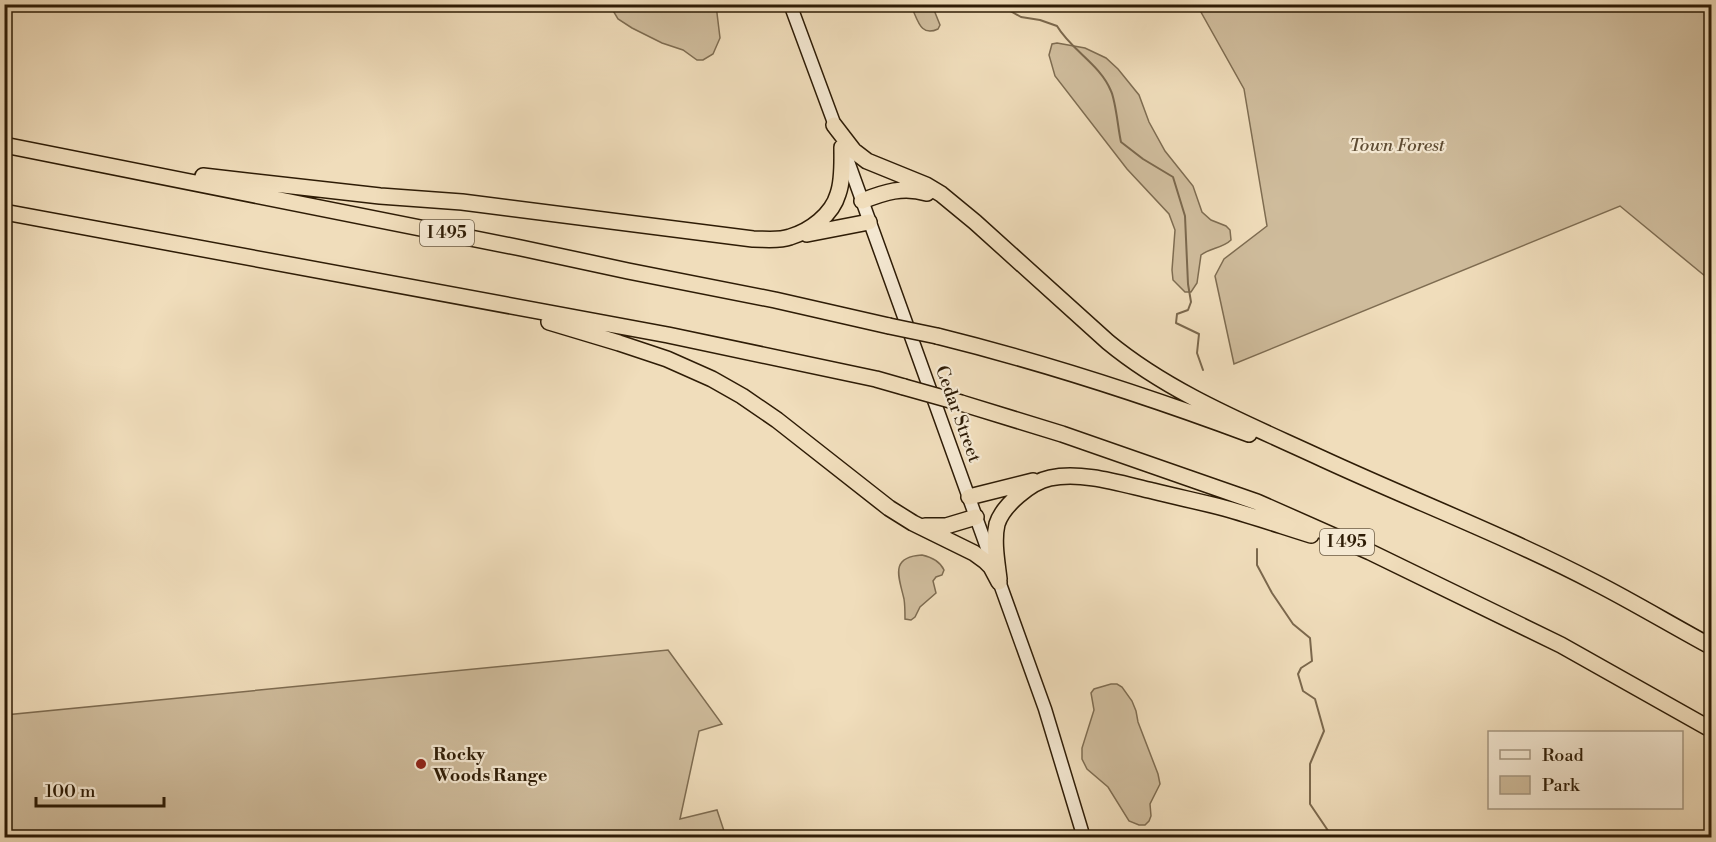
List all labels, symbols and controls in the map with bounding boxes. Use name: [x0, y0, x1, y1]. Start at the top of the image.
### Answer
park label: Town Forest: [1349, 134, 1446, 157]
road number: I 495: [420, 220, 474, 246]
street label: Cedar Street: [930, 363, 986, 466]
road number: I 495: [1320, 529, 1374, 555]
legend: [1488, 731, 1683, 809]
place label: Rocky Woods Range: [432, 743, 548, 787]
text: Road: [1542, 744, 1585, 767]
marker: Rocky Woods Range: [414, 757, 428, 771]
scale bar: [36, 770, 164, 808]
text: Park: [1542, 774, 1581, 797]
text: 100 m: [45, 780, 96, 803]

